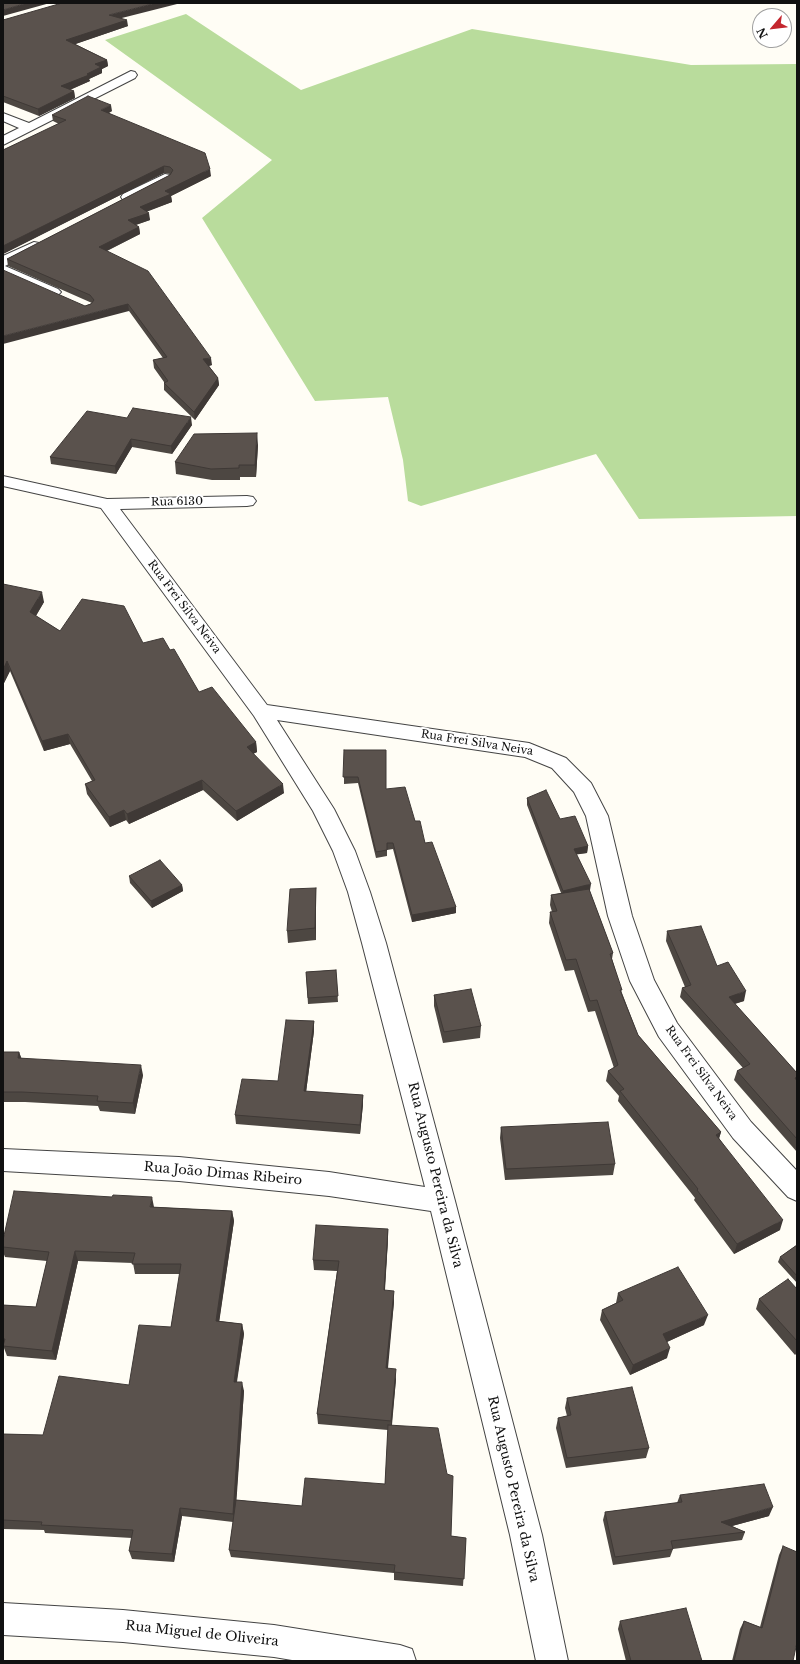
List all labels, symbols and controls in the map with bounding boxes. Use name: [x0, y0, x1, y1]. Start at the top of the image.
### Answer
north arrow: [752, 8, 792, 48]
text: N: [754, 25, 771, 41]
street label: Rua 6130: [151, 495, 203, 509]
street label: Rua Frei Silva Neiva: [145, 558, 223, 656]
street label: Rua Frei Silva Neiva: [420, 728, 534, 758]
street label: Rua Frei Silva Neiva: [662, 1023, 740, 1123]
street label: Rua Augusto Pereira da Silva: [404, 1081, 466, 1269]
street label: Rua João Dimas Ribeiro: [143, 1159, 303, 1189]
street label: Rua Augusto Pereira da Silva: [484, 1394, 542, 1584]
street label: Rua Miguel de Oliveira: [125, 1618, 279, 1650]

